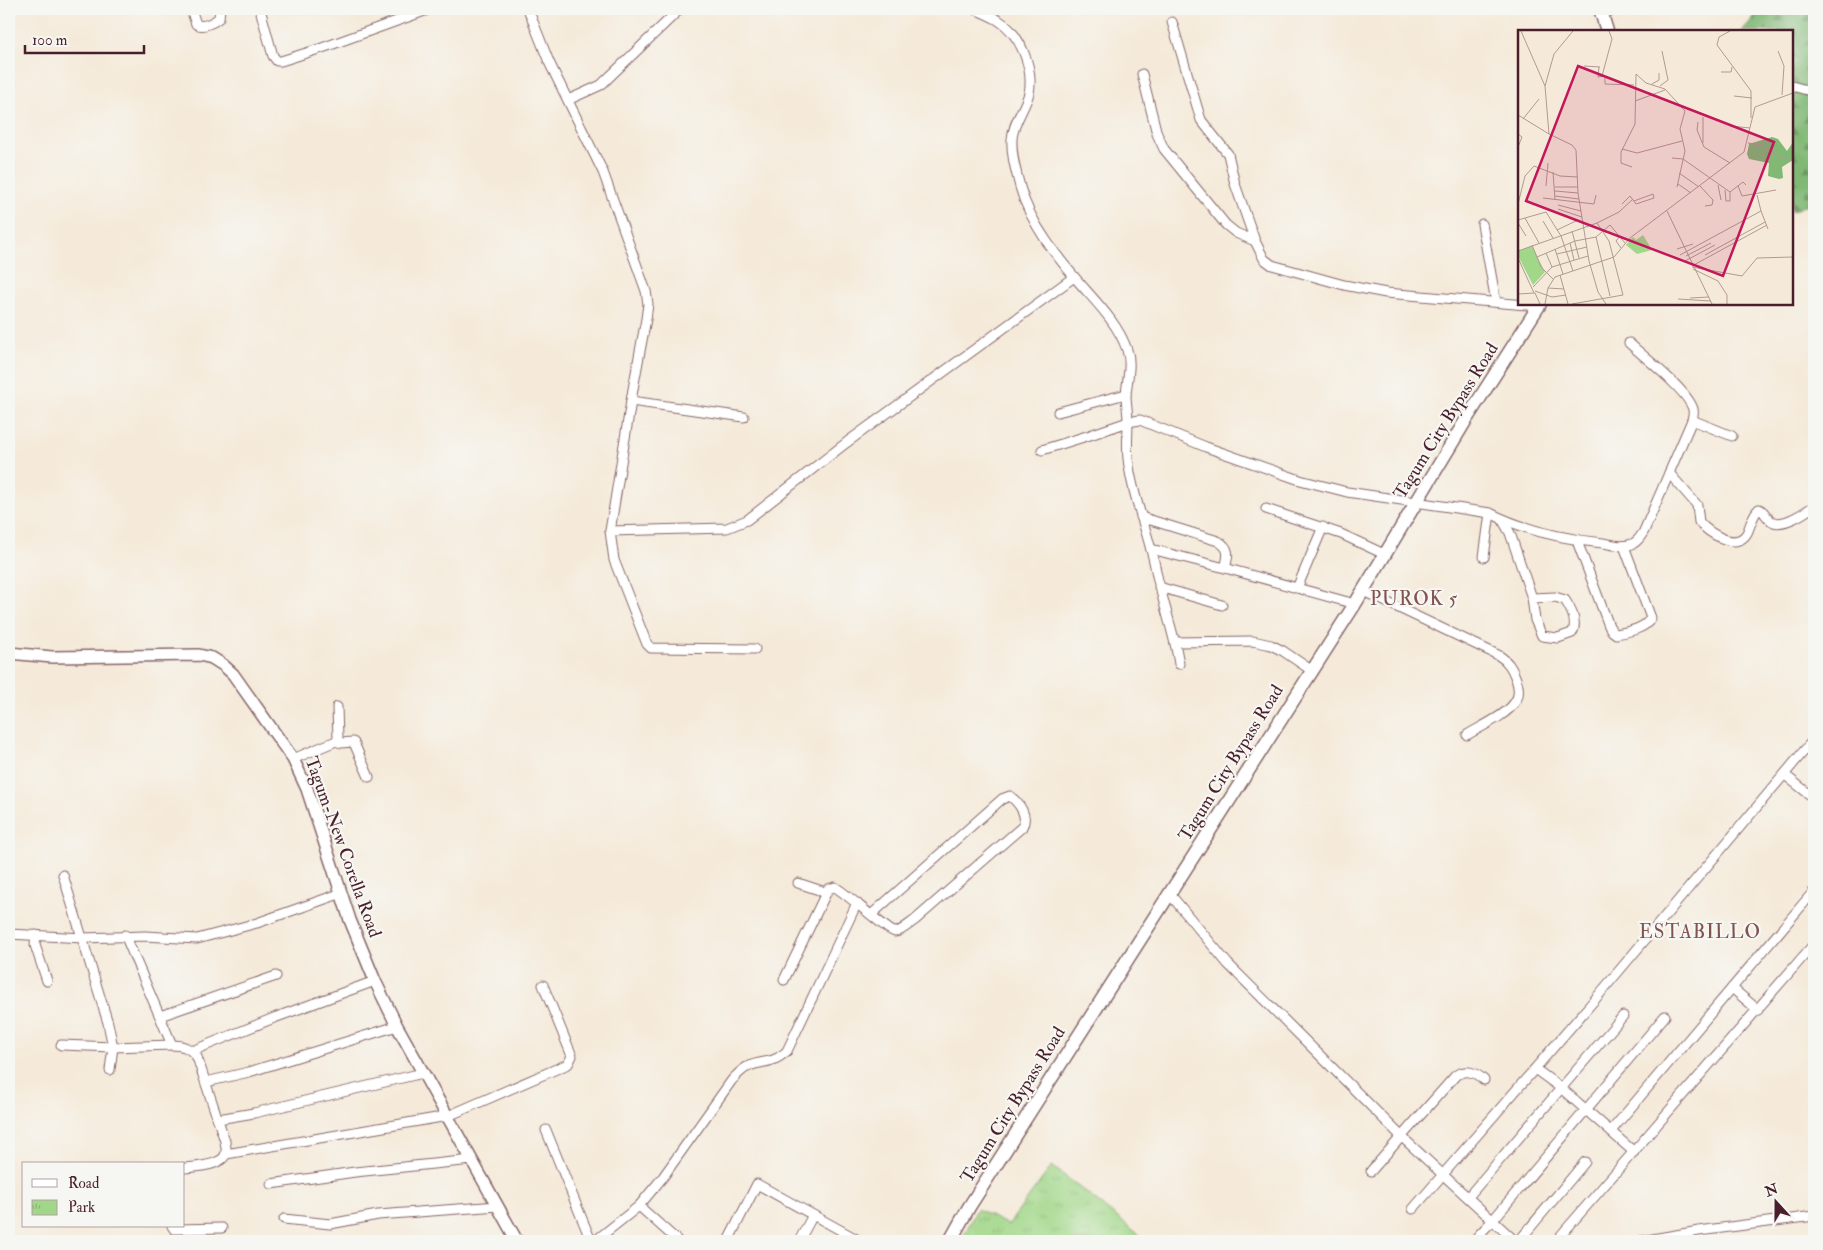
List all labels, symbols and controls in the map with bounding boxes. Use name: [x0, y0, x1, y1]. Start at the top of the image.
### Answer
scale bar: [25, 22, 144, 54]
inset map: [1518, 30, 1793, 305]
text: 100 m: [32, 31, 68, 50]
street label: Tagum City Bypass Road: [1389, 338, 1504, 503]
district label: PUROK 5: [1370, 587, 1458, 611]
street label: Tagum City Bypass Road: [1174, 680, 1289, 845]
street label: Tagum-New Corella Road: [300, 753, 386, 941]
district label: ESTABILLO: [1639, 920, 1761, 944]
street label: Tagum City Bypass Road: [956, 1022, 1071, 1187]
legend: [22, 1162, 185, 1228]
text: Road: [68, 1174, 100, 1193]
north arrow: [1750, 1178, 1800, 1228]
text: N: [1762, 1180, 1781, 1201]
text: Park: [68, 1198, 95, 1217]

